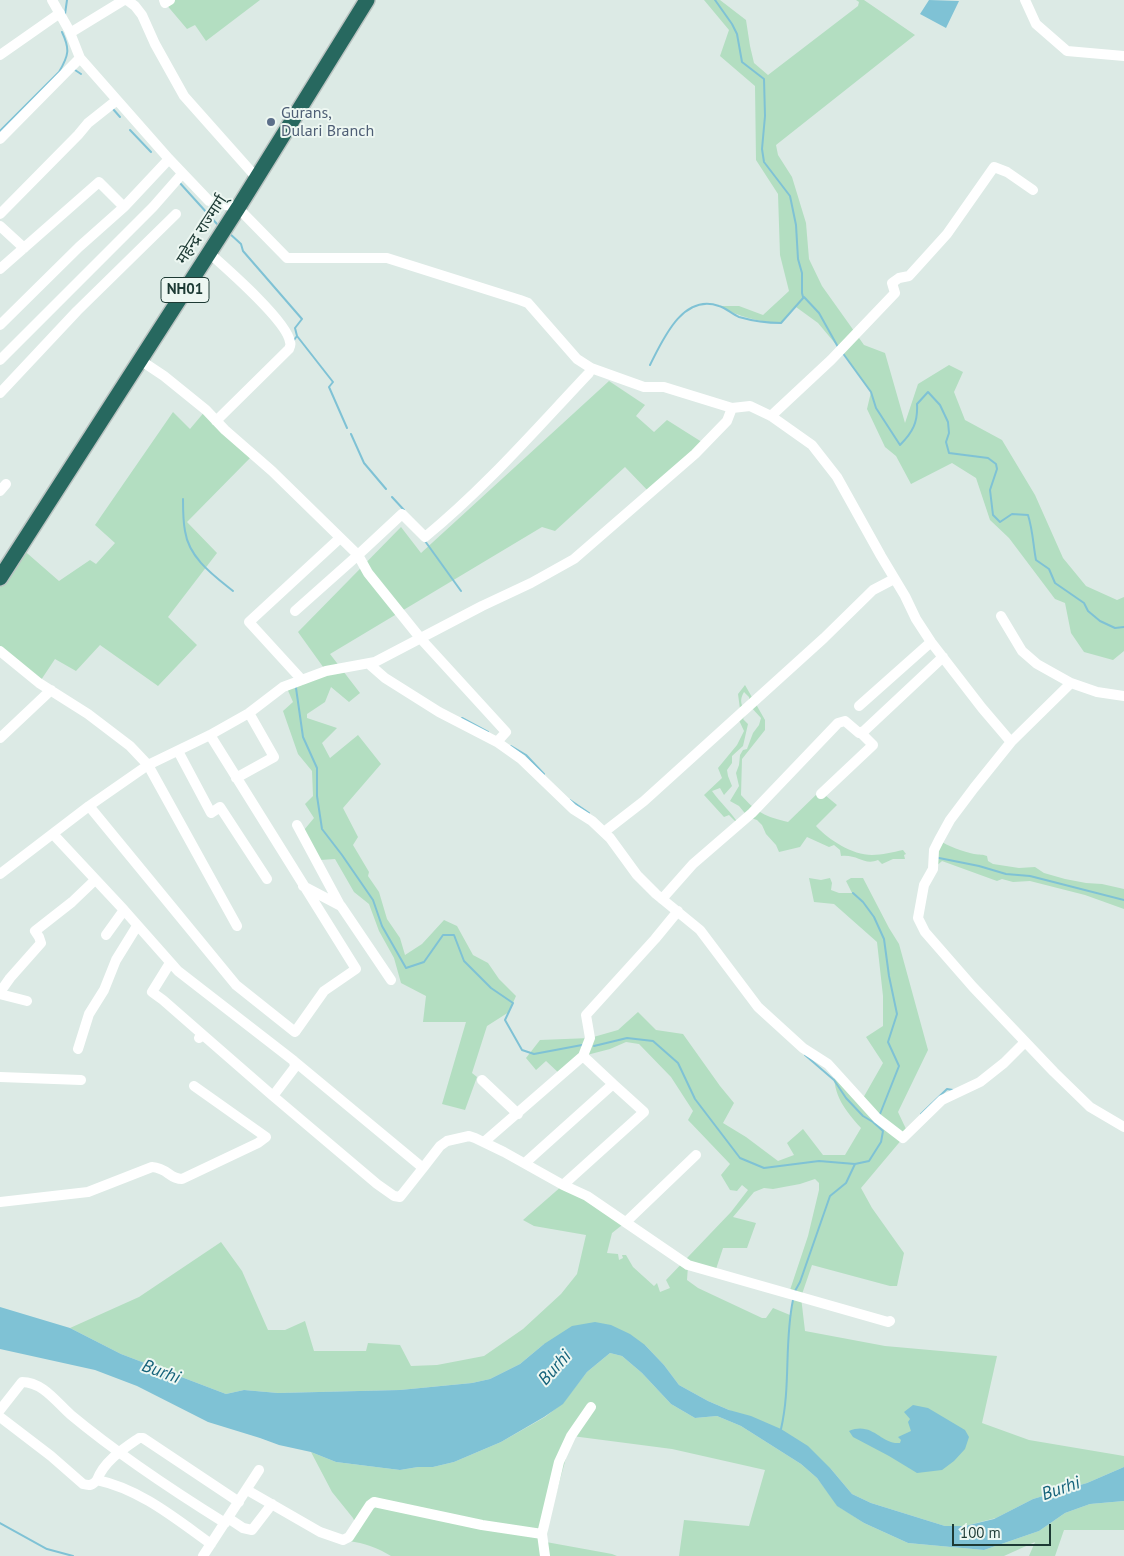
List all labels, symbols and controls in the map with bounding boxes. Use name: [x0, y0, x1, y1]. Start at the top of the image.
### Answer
place label: Gurans, Dulari Branch: [281, 103, 374, 141]
marker: Gurans, Dulari Branch: [265, 116, 277, 128]
street label: महेन्द्र राज्मार्ग्: [173, 192, 231, 268]
road number: NH01: [161, 278, 209, 302]
water label: Burhi: [534, 1346, 576, 1390]
water label: Burhi: [139, 1355, 183, 1389]
water label: Burhi: [1039, 1472, 1083, 1506]
scale bar: [954, 1514, 1053, 1546]
text: 100 m: [960, 1523, 1001, 1542]

